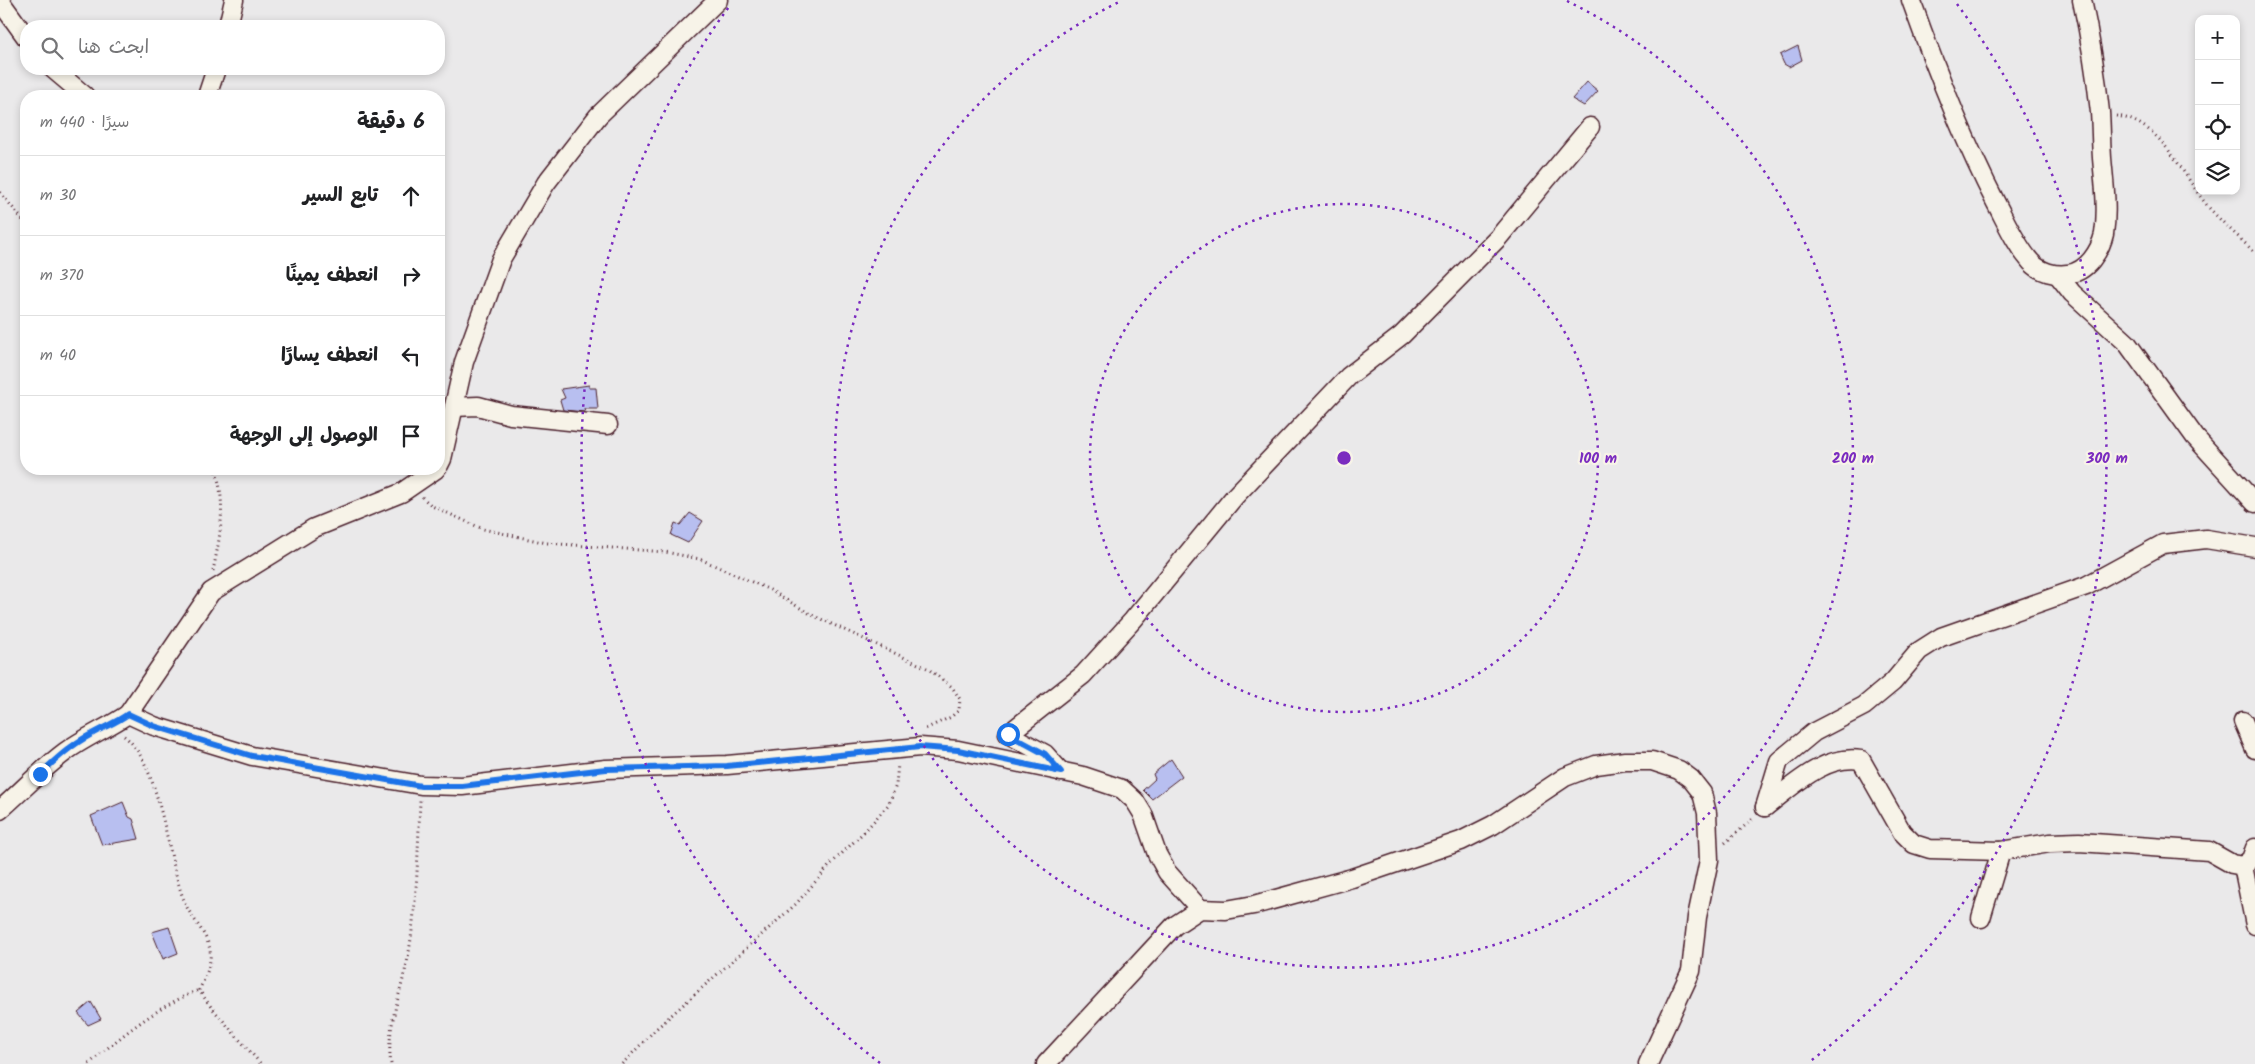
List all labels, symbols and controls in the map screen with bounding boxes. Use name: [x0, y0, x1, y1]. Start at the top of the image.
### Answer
map controls: [2195, 15, 2240, 195]
button: +: [2195, 15, 2240, 60]
search box: [20, 20, 445, 75]
text: ابحث هنا: [78, 33, 149, 63]
icon: search: [38, 34, 66, 62]
button: −: [2195, 60, 2240, 105]
button: locate: [2195, 105, 2240, 150]
text: 6 دقيقة: [357, 106, 425, 139]
text: سيرًا · 440 m: [40, 110, 129, 135]
button: layers: [2195, 150, 2240, 195]
text: تابع السير: [303, 181, 378, 211]
icon: ahead: [397, 182, 425, 210]
text: 30 m: [40, 183, 76, 208]
text: انعطف يمينًا: [286, 261, 378, 291]
icon: right: [397, 262, 425, 290]
text: 370 m: [40, 263, 84, 288]
text: انعطف يسارًا: [281, 341, 378, 371]
icon: left: [397, 342, 425, 370]
text: 40 m: [40, 343, 76, 368]
text: الوصول إلى الوجهة: [230, 421, 378, 451]
icon: arrive: [397, 422, 425, 450]
text: 100 m: [1579, 447, 1617, 471]
text: 200 m: [1832, 447, 1874, 471]
text: 300 m: [2085, 447, 2128, 471]
centre of rings: [1335, 449, 1353, 467]
route start: [997, 723, 1020, 746]
route end: [29, 763, 52, 786]

